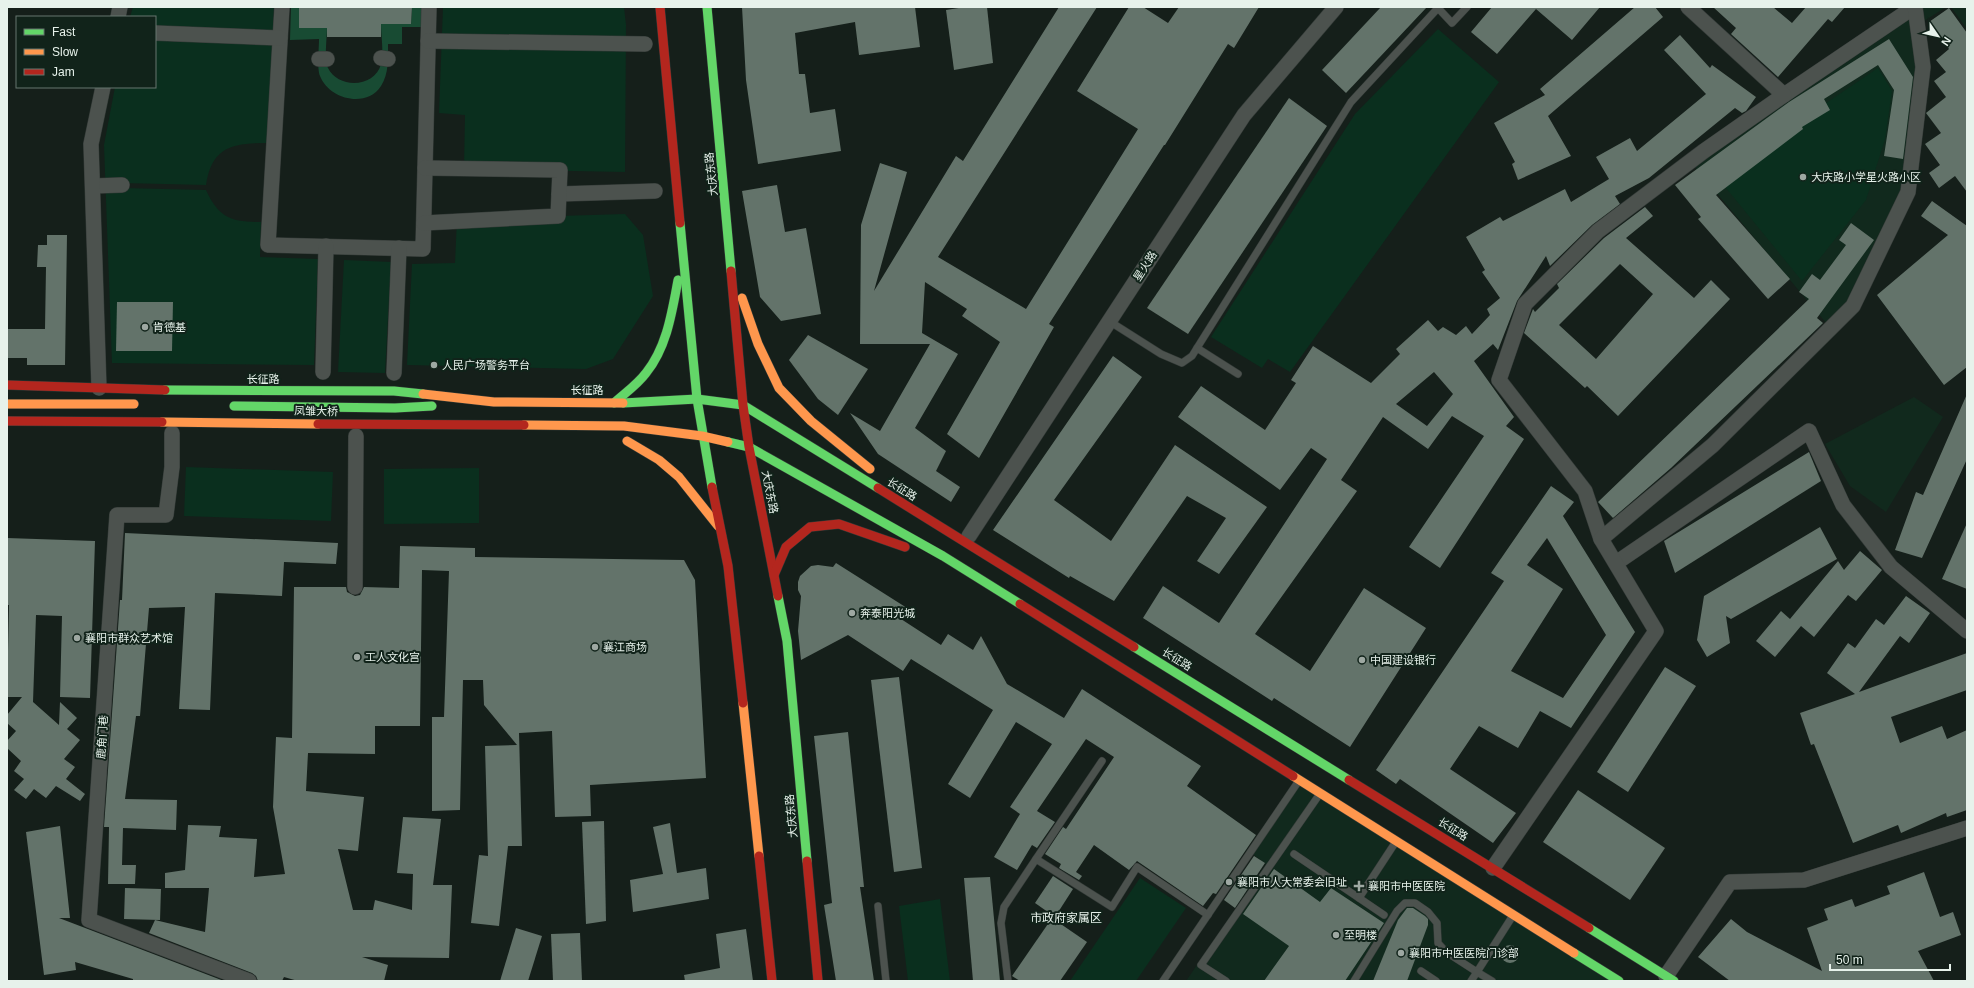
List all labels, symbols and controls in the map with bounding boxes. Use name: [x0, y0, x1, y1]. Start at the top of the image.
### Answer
legend: [16, 16, 156, 88]
north arrow: [1918, 16, 1958, 56]
text: Fast: [52, 25, 76, 39]
text: N: [1939, 35, 1953, 48]
text: Slow: [52, 45, 78, 59]
text: Jam: [52, 65, 75, 79]
street label: 大庆东路: [703, 151, 719, 197]
place label: 大庆路小学星火路小区: [1811, 171, 1921, 183]
marker: 大庆路小学星火路小区: [1798, 172, 1808, 182]
street label: 星火路: [1131, 249, 1159, 283]
place label: 肯德基: [153, 321, 186, 333]
marker: 肯德基: [140, 322, 150, 332]
place label: 人民广场警务平台: [442, 359, 530, 371]
marker: 人民广场警务平台: [429, 360, 439, 370]
street label: 长征路: [247, 373, 280, 385]
street label: 长征路: [571, 384, 604, 396]
street label: 凤雏大桥: [294, 405, 338, 417]
street label: 大庆东路: [760, 469, 780, 515]
street label: 长征路: [885, 475, 919, 503]
place label: 奔泰阳光城: [860, 607, 915, 619]
marker: 奔泰阳光城: [847, 608, 857, 618]
place label: 襄阳市群众艺术馆: [85, 632, 173, 644]
marker: 襄阳市群众艺术馆: [72, 633, 82, 643]
place label: 襄江商场: [603, 641, 647, 653]
marker: 襄江商场: [590, 642, 600, 652]
street label: 长征路: [1160, 645, 1194, 673]
place label: 工人文化宫: [365, 651, 420, 663]
marker: 工人文化宫: [352, 652, 362, 662]
place label: 中国建设银行: [1370, 654, 1436, 666]
marker: 中国建设银行: [1357, 655, 1367, 665]
street label: 鹿角门巷: [94, 715, 110, 759]
street label: 大庆东路: [783, 794, 799, 838]
street label: 长征路: [1436, 815, 1470, 843]
place label: 襄阳市人大常委会旧址: [1237, 876, 1347, 888]
marker: 襄阳市人大常委会旧址: [1224, 877, 1234, 887]
marker: 襄阳市中医医院: [1353, 880, 1365, 892]
place label: 襄阳市中医医院: [1368, 880, 1445, 892]
district label: 市政府家属区: [1030, 911, 1102, 925]
place label: 至明楼: [1344, 929, 1377, 941]
marker: 至明楼: [1331, 930, 1341, 940]
scale bar: [1830, 946, 1950, 972]
place label: 襄阳市中医医院门诊部: [1409, 947, 1519, 959]
marker: 襄阳市中医医院门诊部: [1396, 948, 1406, 958]
text: 50 m: [1836, 953, 1863, 967]

